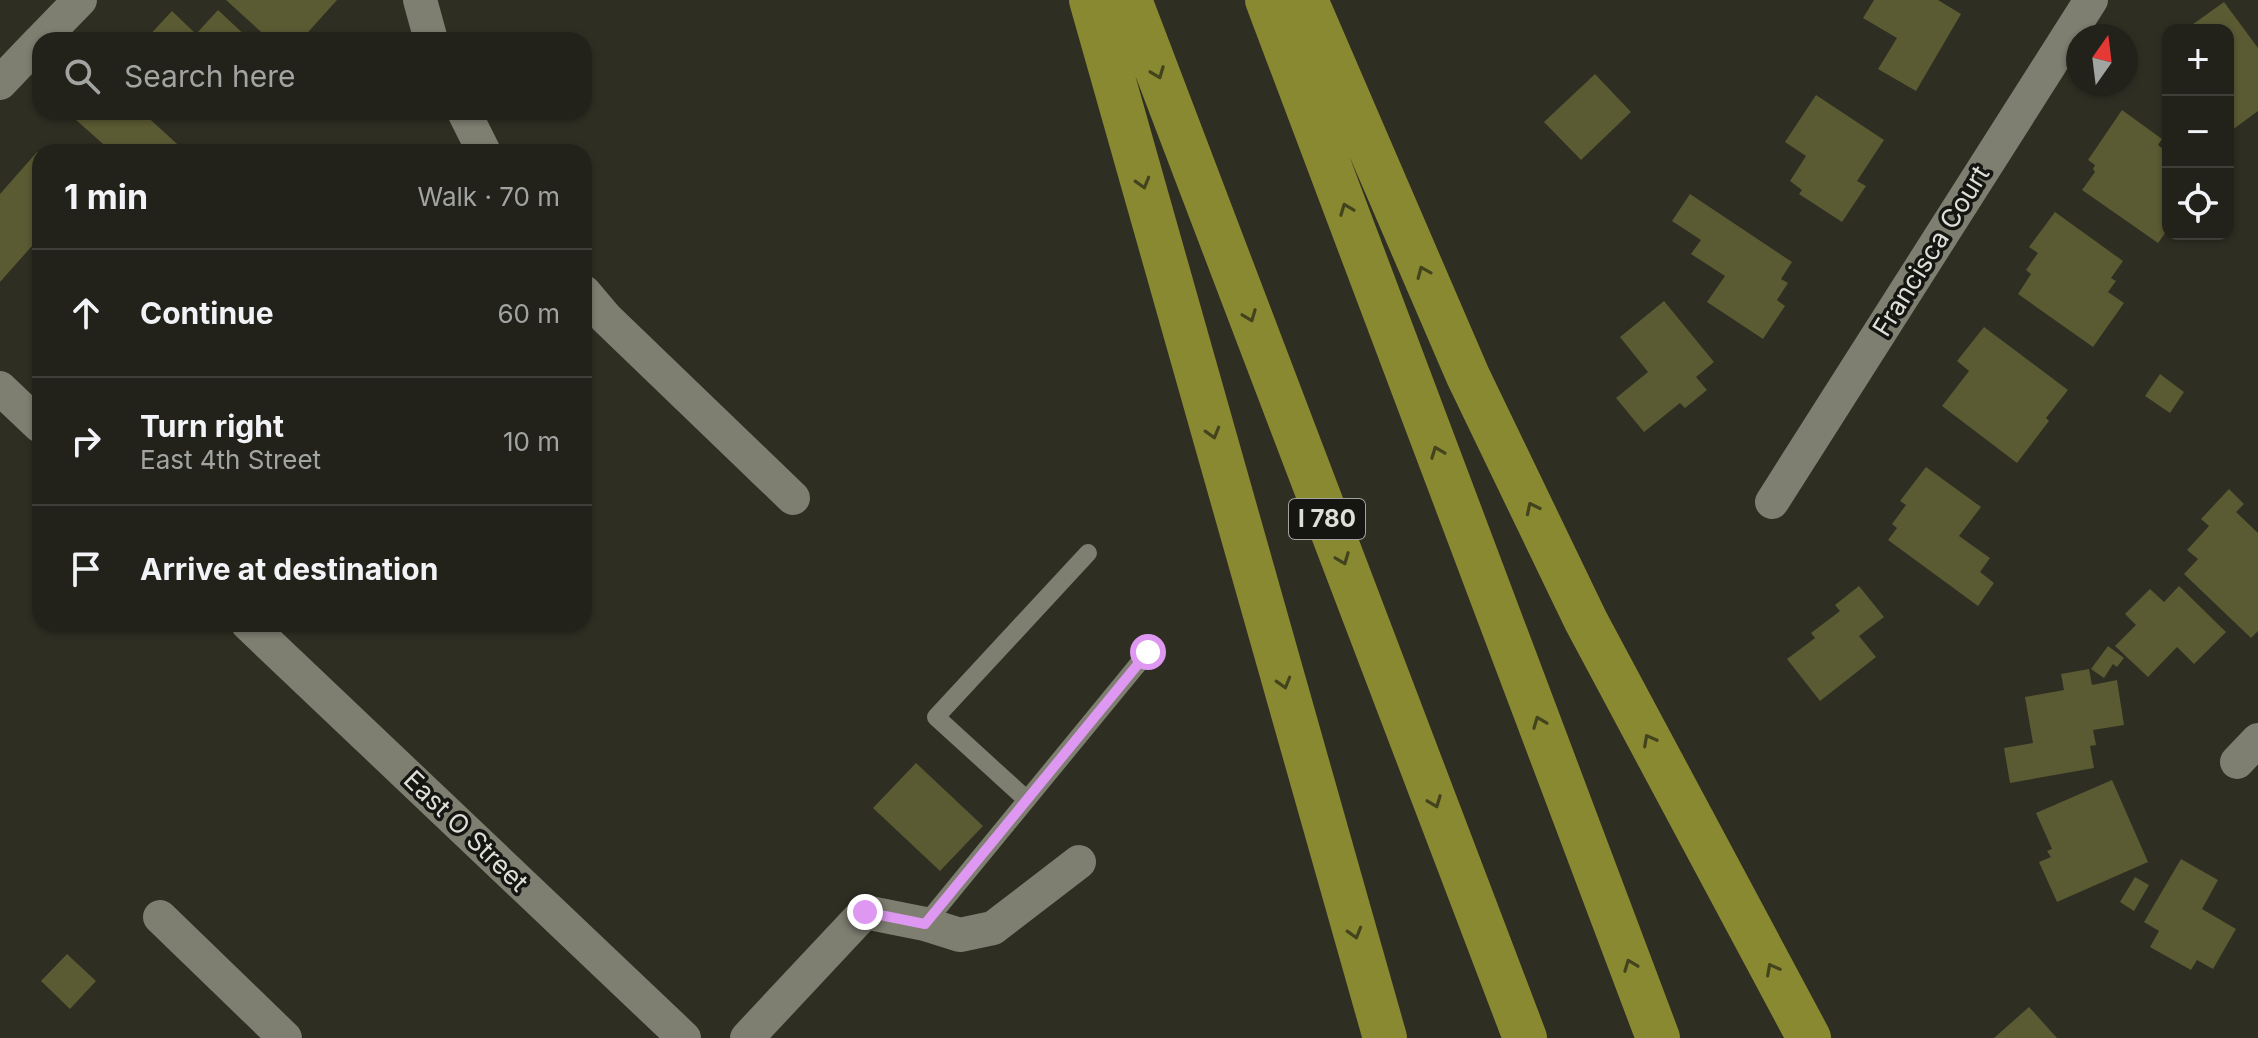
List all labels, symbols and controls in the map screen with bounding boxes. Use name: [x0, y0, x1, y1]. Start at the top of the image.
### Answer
north arrow: [2066, 24, 2138, 96]
map controls: [2162, 24, 2234, 240]
button: +: [2162, 24, 2234, 96]
search box: [32, 32, 592, 120]
icon: search: [60, 54, 104, 98]
text: Search here: [124, 58, 296, 94]
one-way arrow: [1148, 65, 1165, 79]
button: −: [2162, 96, 2234, 168]
street label: Francisca Court: [1866, 160, 1995, 342]
button: locate: [2162, 168, 2234, 240]
one-way arrow: [1133, 175, 1150, 189]
text: 1 min: [64, 176, 148, 217]
text: Walk · 70 m: [418, 181, 560, 212]
one-way arrow: [1339, 203, 1356, 217]
one-way arrow: [1417, 266, 1433, 280]
icon: ahead: [64, 291, 108, 335]
text: Continue: [140, 295, 274, 331]
text: 60 m: [497, 298, 560, 329]
one-way arrow: [1240, 308, 1257, 322]
text: Turn right: [140, 408, 284, 444]
icon: right: [64, 419, 108, 463]
one-way arrow: [1204, 425, 1221, 439]
text: 10 m: [503, 426, 560, 457]
text: East 4th Street: [140, 444, 321, 475]
one-way arrow: [1430, 446, 1447, 460]
road number: I 780: [1289, 499, 1365, 539]
one-way arrow: [1526, 502, 1542, 517]
icon: arrive: [64, 547, 108, 591]
text: Arrive at destination: [140, 551, 438, 587]
one-way arrow: [1333, 551, 1350, 565]
route start: [1130, 634, 1166, 670]
one-way arrow: [1275, 676, 1291, 690]
one-way arrow: [1532, 716, 1549, 730]
one-way arrow: [1644, 734, 1659, 748]
street label: East O Street: [398, 764, 535, 897]
one-way arrow: [1425, 794, 1442, 808]
route end: [847, 894, 883, 930]
one-way arrow: [1346, 926, 1362, 940]
one-way arrow: [1624, 959, 1640, 973]
one-way arrow: [1766, 964, 1782, 978]

